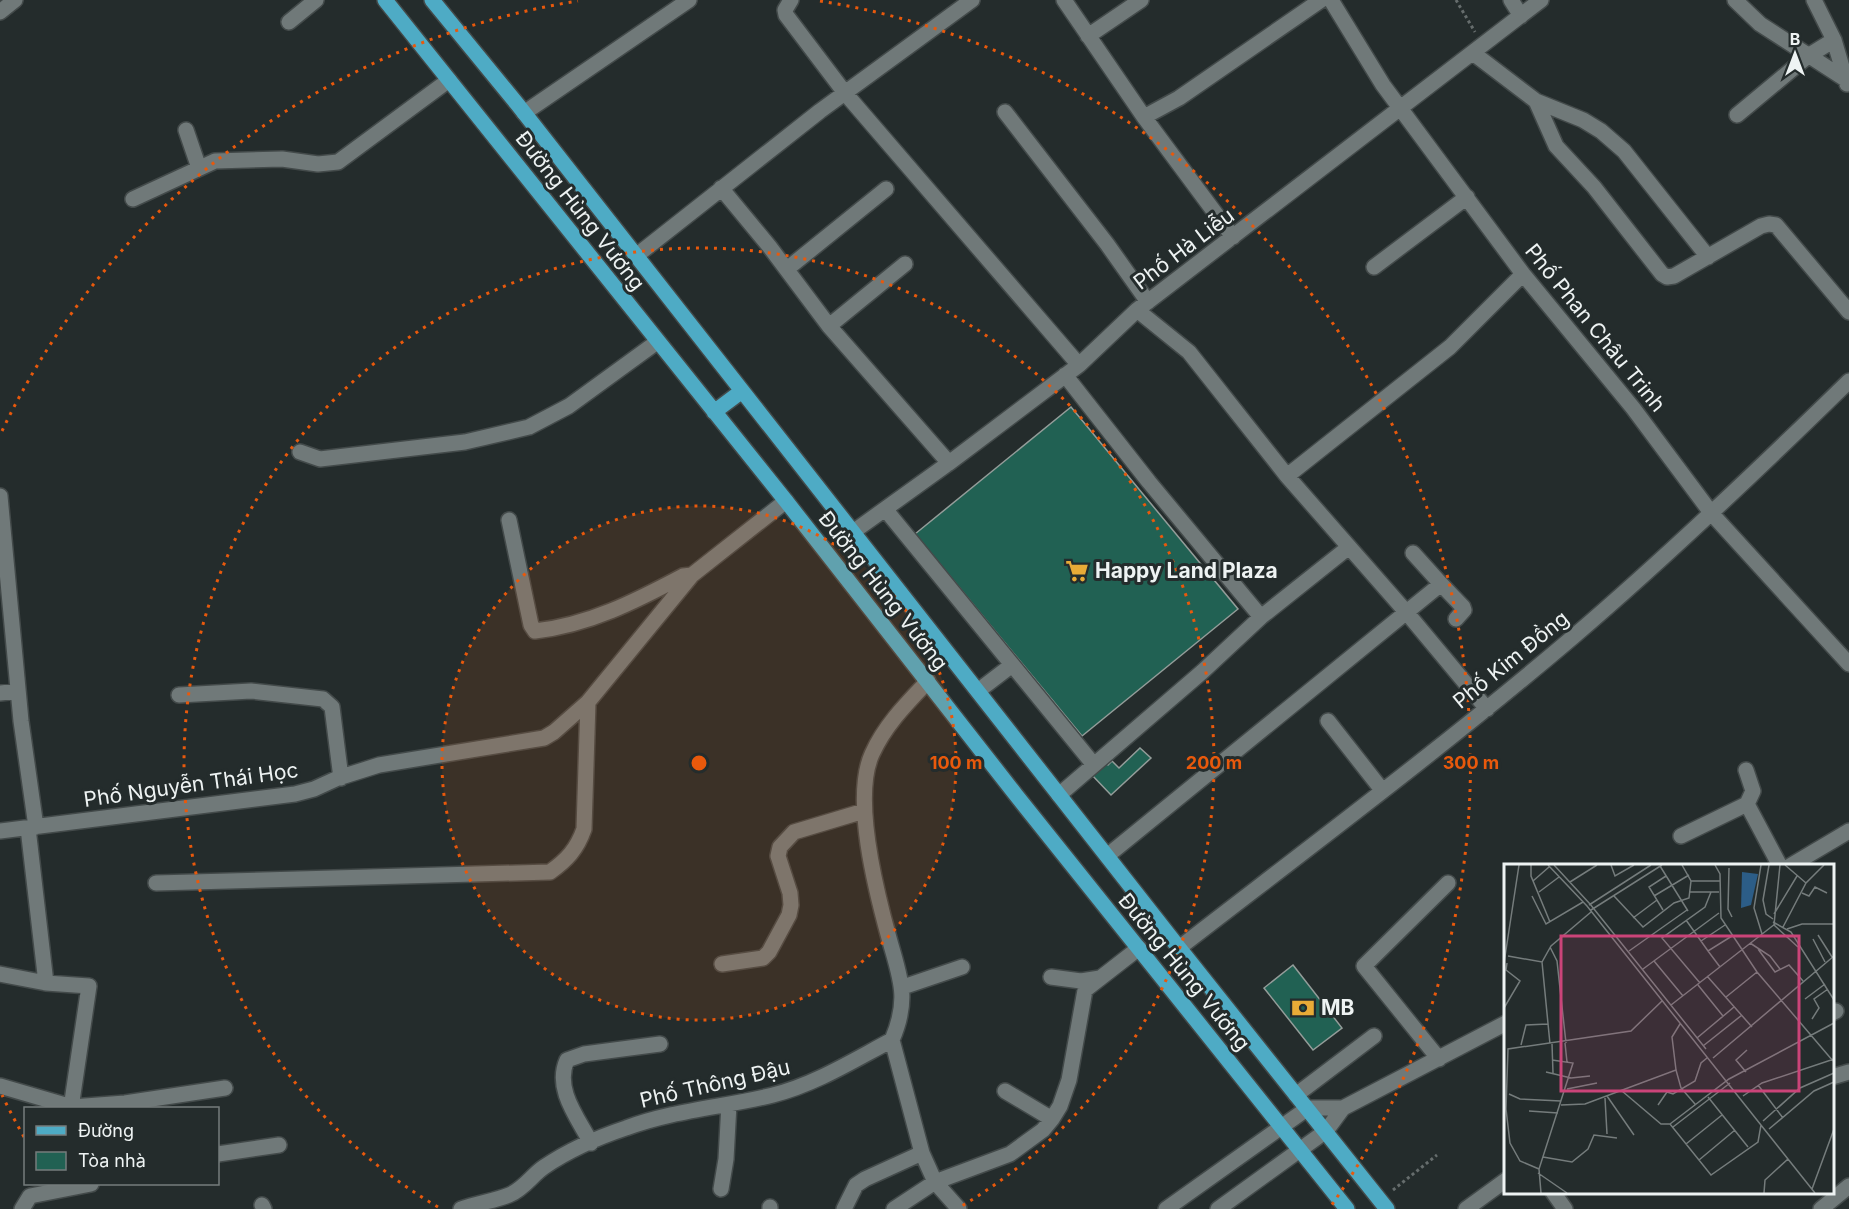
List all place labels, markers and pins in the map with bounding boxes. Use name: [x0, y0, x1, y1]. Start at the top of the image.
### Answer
supermarket icon: Happy Land Plaza: [1064, 558, 1090, 584]
place label: Happy Land Plaza: [1095, 558, 1278, 583]
centre of rings: [689, 753, 709, 773]
bank icon: MB: [1290, 995, 1316, 1021]
place label: MB: [1321, 995, 1355, 1020]

